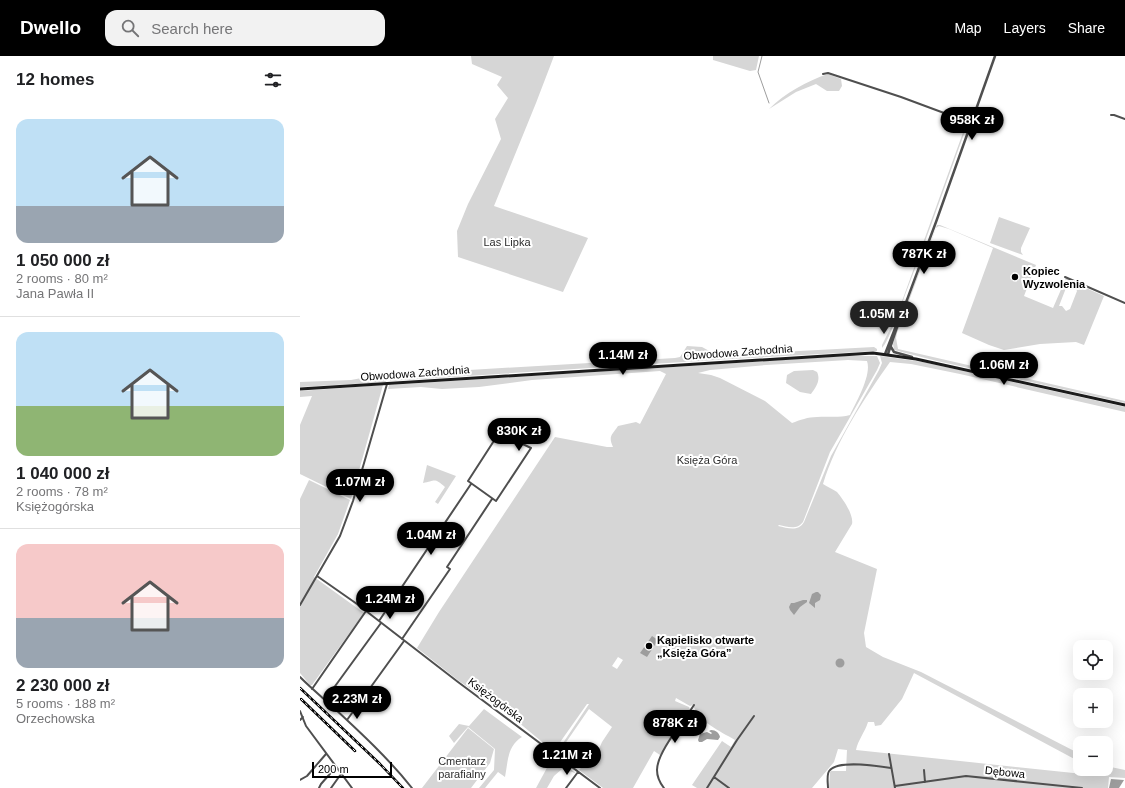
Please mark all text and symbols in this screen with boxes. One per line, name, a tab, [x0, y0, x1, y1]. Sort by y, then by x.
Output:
search box	[105, 10, 385, 46]
text: Dwello	[20, 17, 81, 38]
icon: search	[119, 17, 141, 39]
text: Search here	[151, 20, 233, 37]
text: Map	[954, 20, 982, 36]
text: Layers	[1004, 20, 1046, 36]
text: Share	[1068, 20, 1105, 36]
icon: filters	[262, 69, 284, 91]
text: 12 homes	[16, 70, 94, 89]
pin: 958K zł	[935, 107, 1009, 141]
text: 958K zł	[950, 112, 994, 127]
icon: home	[114, 145, 186, 217]
park label: Las Lipka	[483, 236, 531, 248]
pin: 787K zł	[887, 241, 961, 275]
text: 787K zł	[902, 246, 946, 261]
text: 1 050 000 zł	[16, 251, 110, 270]
place label: Kopiec Wyzwolenia	[1023, 265, 1086, 290]
text: 2 rooms · 80 m²	[16, 271, 108, 286]
marker: Kopiec Wyzwolenia	[1010, 272, 1020, 282]
text: Jana Pawła II	[16, 286, 94, 301]
pin: 1.05M zł	[843, 301, 925, 335]
text: 1.05M zł	[859, 306, 909, 321]
pin: 1.14M zł	[582, 342, 664, 376]
street label: Obwodowa Zachodnia	[683, 342, 794, 362]
text: 1.14M zł	[598, 347, 648, 362]
pin: 1.06M zł	[963, 352, 1045, 386]
text: 1.06M zł	[979, 357, 1029, 372]
icon: home	[114, 358, 186, 430]
street label: Obwodowa Zachodnia	[360, 363, 471, 383]
pin: 830K zł	[482, 418, 556, 452]
text: 830K zł	[497, 423, 541, 438]
park label: Księża Góra	[677, 454, 738, 466]
text: 1 040 000 zł	[16, 464, 110, 483]
pin: 1.07M zł	[319, 469, 401, 503]
text: 1.07M zł	[335, 474, 385, 489]
text: 2 rooms · 78 m²	[16, 484, 108, 499]
text: Księżogórska	[16, 499, 94, 514]
pin: 1.04M zł	[390, 522, 472, 556]
text: 1.04M zł	[406, 527, 456, 542]
icon: home	[114, 570, 186, 642]
pin: 1.24M zł	[349, 586, 431, 620]
text: 1.24M zł	[365, 591, 415, 606]
place label: Kąpielisko otwarte „Księża Góra”	[657, 634, 754, 659]
map controls	[1073, 640, 1113, 776]
button: locate	[1073, 640, 1113, 680]
marker: Kąpielisko otwarte „Księża Góra”	[644, 641, 654, 651]
street label: Księżogórska	[466, 675, 527, 725]
text: 2 230 000 zł	[16, 676, 110, 695]
pin: 2.23M zł	[316, 686, 398, 720]
button: +	[1073, 688, 1113, 728]
text: 2.23M zł	[332, 691, 382, 706]
text: 5 rooms · 188 m²	[16, 696, 115, 711]
pin: 878K zł	[638, 710, 712, 744]
text: Orzechowska	[16, 711, 95, 726]
text: 878K zł	[653, 715, 697, 730]
button: −	[1073, 736, 1113, 776]
pin: 1.21M zł	[526, 742, 608, 776]
text: 1.21M zł	[542, 747, 592, 762]
park label: Cmentarz parafialny	[438, 755, 486, 780]
scale bar	[312, 760, 392, 779]
text: 200 m	[318, 763, 349, 775]
street label: Dębowa	[984, 764, 1027, 780]

